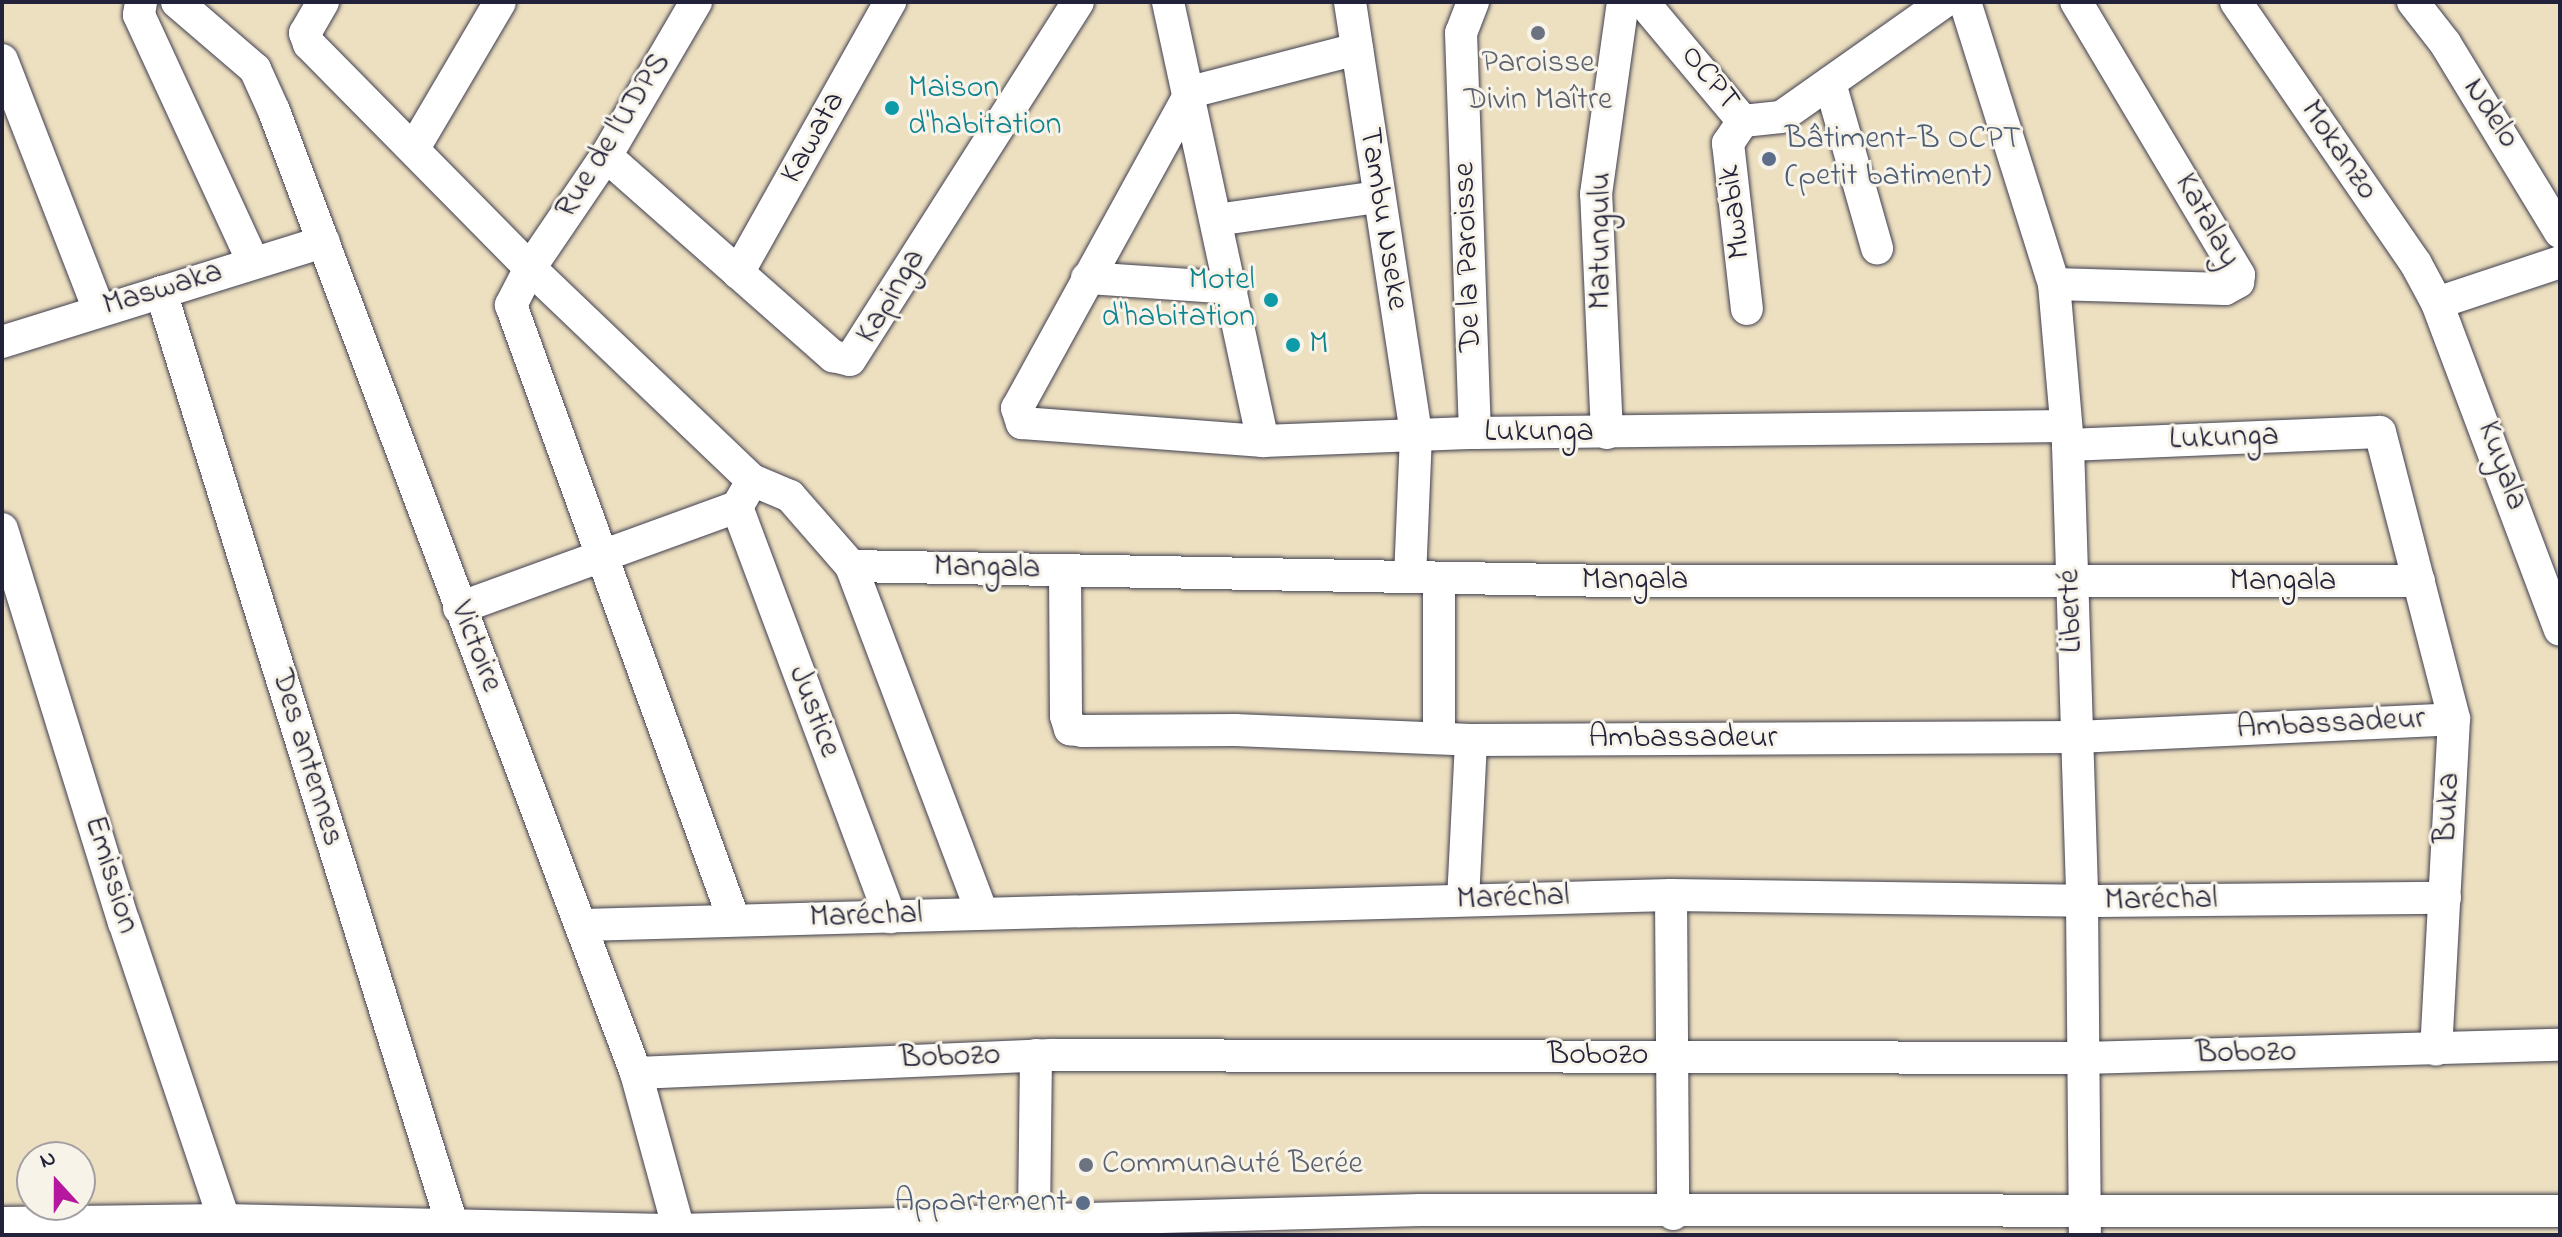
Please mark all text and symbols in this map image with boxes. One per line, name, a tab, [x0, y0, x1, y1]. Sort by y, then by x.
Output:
marker: Paroisse Divin Maître	[1529, 24, 1547, 42]
street label: OCPT	[1671, 38, 1747, 120]
street label: Rue de l'UDPS	[548, 46, 680, 226]
place label: Paroisse Divin Maître	[1464, 46, 1612, 121]
place label: Maison d'habitation	[908, 71, 1061, 146]
street label: Ndelo	[2453, 72, 2527, 156]
street label: Kawata	[773, 85, 855, 191]
street label: Mokanzo	[2291, 94, 2385, 208]
marker: Maison d'habitation	[883, 99, 901, 117]
place label: Bâtiment-B OCPT (petit batiment)	[1785, 122, 2021, 197]
street label: Tambu Nseke	[1349, 125, 1415, 313]
marker: Bâtiment-B OCPT (petit batiment)	[1760, 150, 1778, 168]
street label: De la Paroisse	[1447, 162, 1491, 352]
street label: Mwabik	[1711, 163, 1761, 261]
street label: Katalay	[2165, 167, 2247, 275]
street label: Matungulu	[1583, 172, 1621, 310]
street label: Kapinga	[849, 243, 935, 351]
street label: Maswaka	[99, 254, 227, 326]
place label: Motel d'habitation	[1102, 263, 1255, 338]
marker: Motel d'habitation	[1262, 291, 1280, 309]
place label: M	[1309, 326, 1328, 364]
marker: M	[1284, 336, 1302, 354]
street label: Lukunga	[1484, 414, 1594, 452]
street label: Kuyala	[2467, 416, 2535, 516]
street label: Lukunga	[2168, 418, 2280, 460]
street label: Mangala	[933, 549, 1041, 589]
street label: Mangala	[1582, 562, 1688, 600]
street label: Mangala	[2230, 563, 2336, 601]
street label: Liberté	[2051, 568, 2093, 654]
street label: Victoire	[440, 596, 510, 698]
street label: Justice	[778, 661, 848, 763]
street label: Des antennes	[261, 665, 351, 851]
street label: Ambassadeur	[2236, 701, 2426, 749]
street label: Ambassadeur	[1588, 720, 1778, 758]
street label: Buka	[2428, 772, 2470, 844]
street label: Emission	[74, 812, 146, 938]
street label: Maréchal	[1456, 878, 1570, 920]
street label: Maréchal	[2104, 881, 2218, 921]
street label: Maréchal	[809, 896, 923, 938]
street label: Bobozo	[2195, 1034, 2297, 1074]
street label: Bobozo	[899, 1037, 1001, 1079]
street label: Bobozo	[1548, 1037, 1648, 1075]
north arrow	[16, 1141, 96, 1221]
text: N	[35, 1143, 61, 1178]
place label: Communauté Berée	[1102, 1146, 1363, 1184]
marker: Communauté Berée	[1077, 1156, 1095, 1174]
place label: Appartement	[894, 1184, 1067, 1222]
marker: Appartement	[1074, 1194, 1092, 1212]

